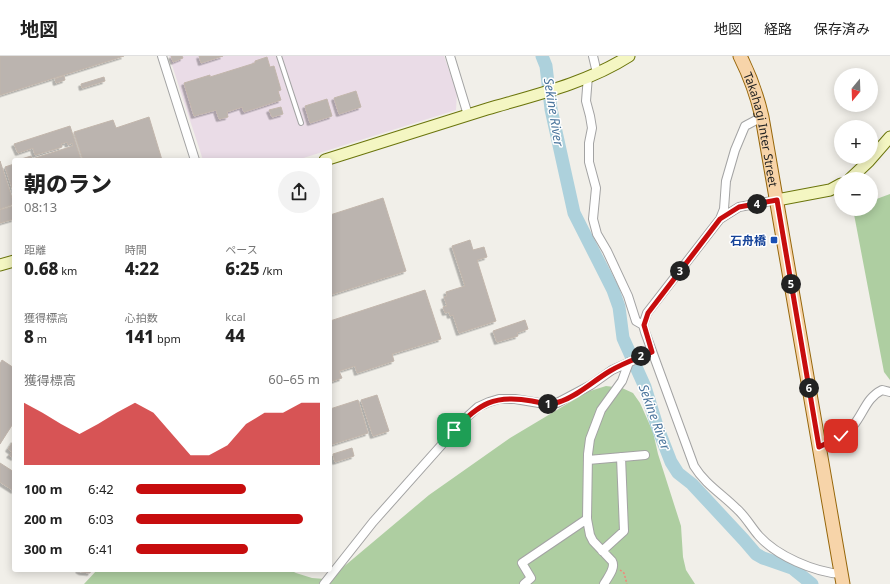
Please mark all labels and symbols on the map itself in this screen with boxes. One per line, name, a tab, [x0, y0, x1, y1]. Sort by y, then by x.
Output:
north arrow	[834, 68, 878, 112]
street label: Takahagi Inter Street	[740, 69, 783, 189]
water label: Sekine River	[540, 77, 568, 148]
pin: 4	[747, 194, 767, 214]
place label: 石舟橋	[730, 232, 767, 249]
marker: 石舟橋	[769, 235, 779, 245]
pin: 3	[670, 261, 690, 281]
pin: 5	[781, 274, 801, 294]
pin: 2	[631, 346, 651, 366]
pin: 6	[799, 378, 819, 398]
water label: Sekine River	[635, 382, 675, 453]
pin: 1	[538, 394, 558, 414]
pin	[437, 413, 471, 447]
pin	[824, 419, 858, 453]

